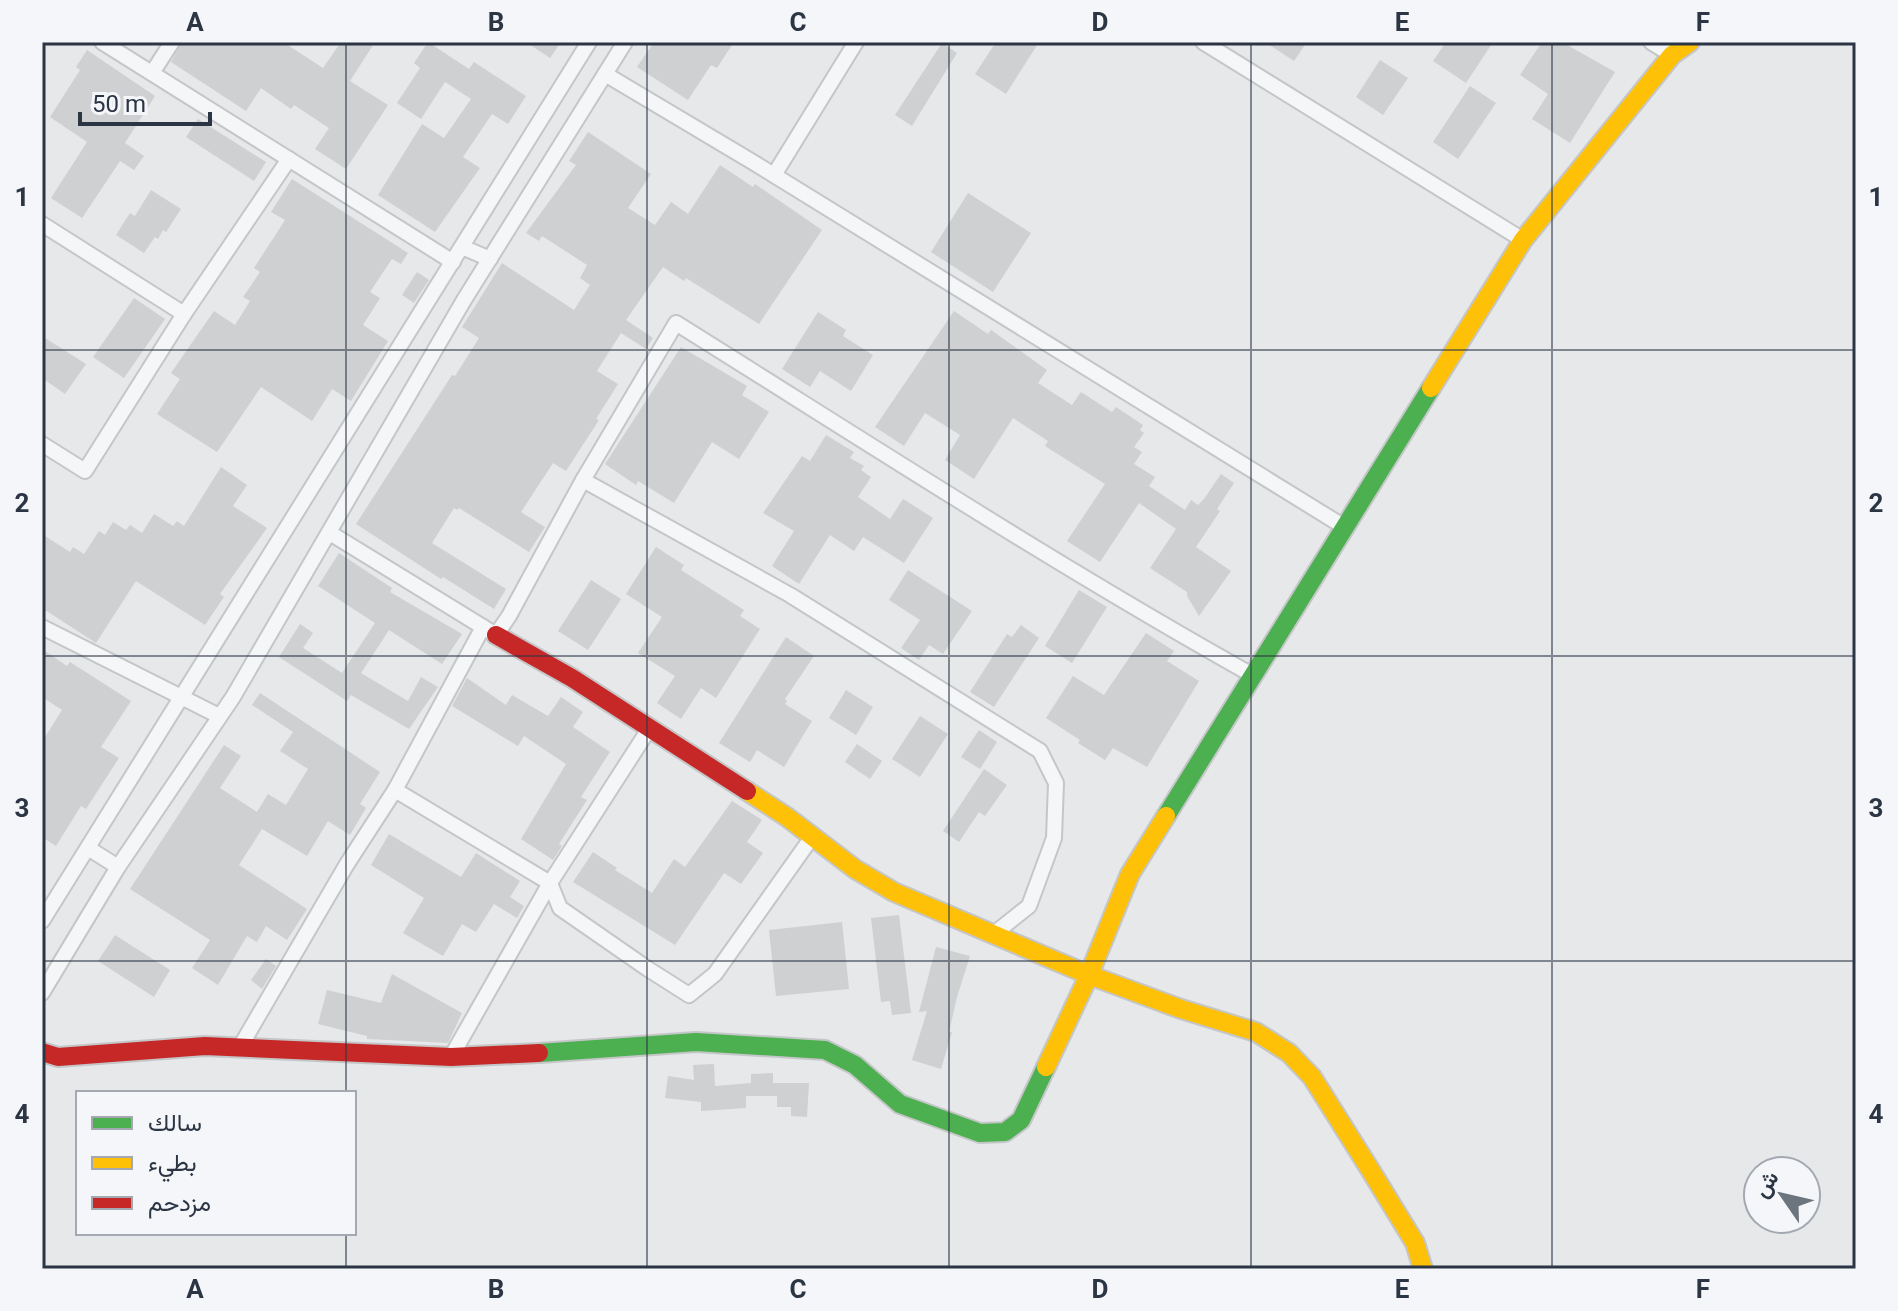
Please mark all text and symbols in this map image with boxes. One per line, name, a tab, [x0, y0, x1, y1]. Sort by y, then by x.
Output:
text: A	[186, 7, 204, 37]
text: B	[488, 7, 504, 37]
text: C	[789, 7, 807, 37]
text: D	[1092, 7, 1108, 37]
text: E	[1395, 7, 1410, 37]
text: F	[1696, 7, 1710, 37]
scale bar	[80, 76, 210, 126]
text: 50 m	[92, 90, 146, 118]
text: 1	[15, 182, 29, 212]
text: 1	[1869, 182, 1883, 212]
text: 2	[15, 488, 29, 518]
text: 2	[1869, 488, 1883, 518]
text: 3	[15, 793, 29, 823]
text: 3	[1869, 793, 1883, 823]
legend	[76, 1091, 356, 1235]
text: 4	[15, 1099, 30, 1129]
text: 4	[1869, 1099, 1884, 1129]
text: سالك	[148, 1109, 202, 1137]
text: بطيء	[148, 1149, 197, 1182]
north arrow	[1742, 1155, 1822, 1235]
text: ش	[1748, 1166, 1784, 1203]
text: مزدحم	[148, 1189, 211, 1219]
text: A	[186, 1274, 204, 1304]
text: B	[488, 1274, 504, 1304]
text: C	[789, 1274, 807, 1304]
text: D	[1092, 1274, 1108, 1304]
text: E	[1395, 1274, 1410, 1304]
text: F	[1696, 1274, 1710, 1304]

